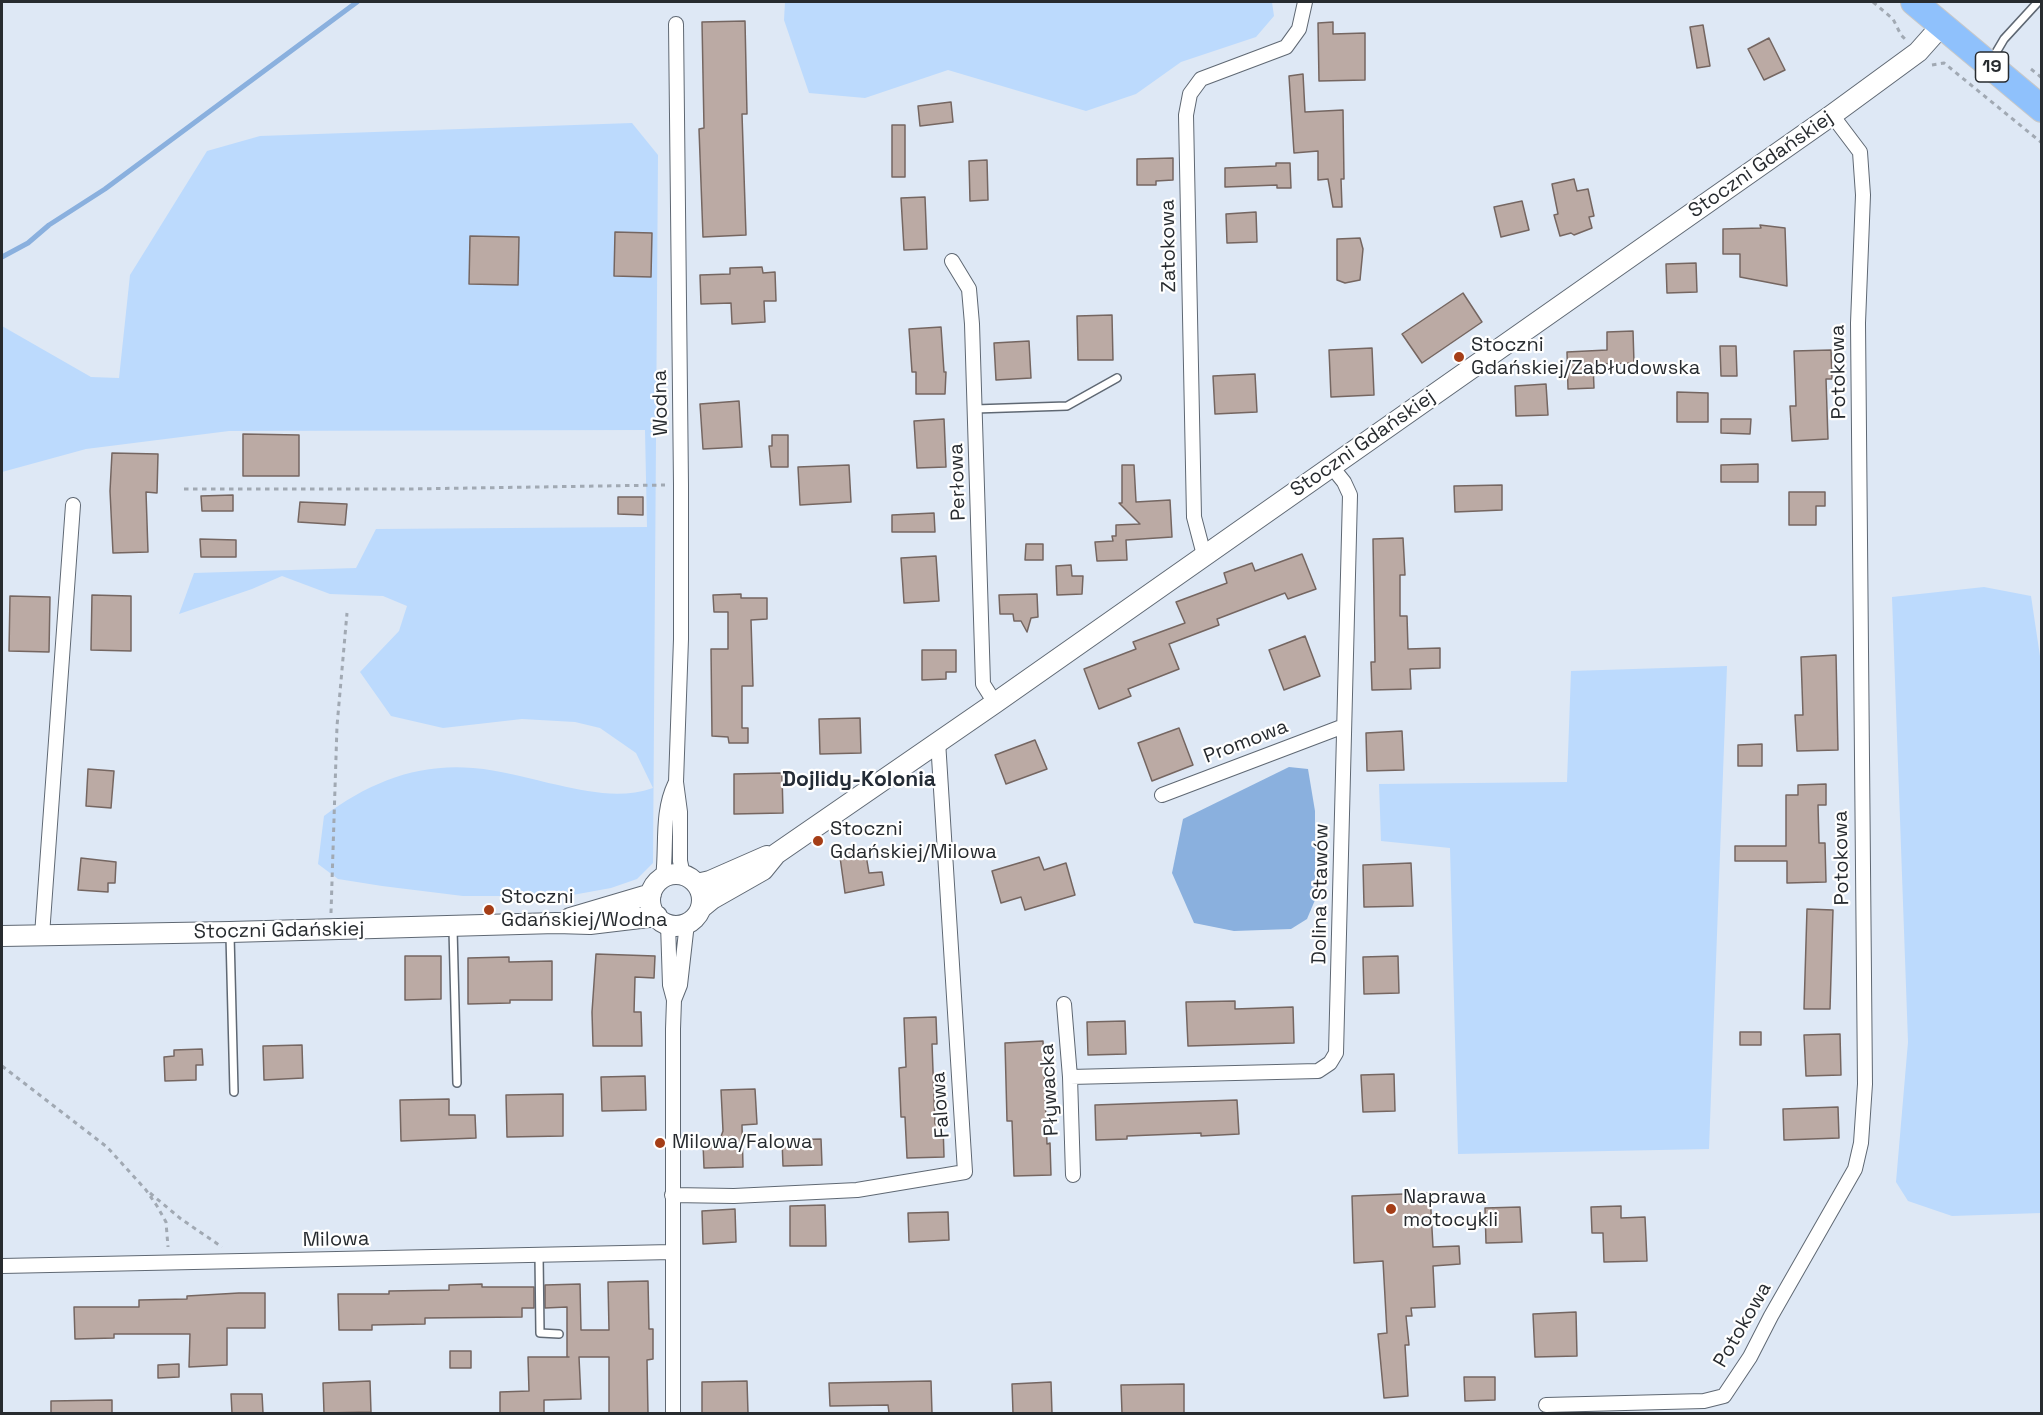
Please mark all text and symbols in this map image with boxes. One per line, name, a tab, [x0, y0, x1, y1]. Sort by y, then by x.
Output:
road number: 19	[1976, 52, 2008, 82]
street label: Stoczni Gdańskiej	[1684, 106, 1838, 224]
street label: Zatokowa	[1156, 199, 1182, 293]
street label: Potokowa	[1826, 324, 1852, 420]
place label: Stoczni Gdańskiej/Zabłudowska	[1471, 334, 1700, 381]
marker: Stoczni Gdańskiej/Zabłudowska	[1452, 350, 1466, 364]
street label: Wodna	[648, 370, 674, 436]
street label: Stoczni Gdańskiej	[1286, 385, 1440, 503]
street label: Perłowa	[945, 443, 971, 521]
street label: Promowa	[1200, 715, 1292, 769]
district label: Dojlidy-Kolonia	[782, 767, 936, 793]
street label: Potokowa	[1829, 810, 1855, 906]
place label: Stoczni Gdańskiej/Milowa	[830, 818, 997, 865]
street label: Dolina Stawów	[1308, 823, 1334, 965]
marker: Stoczni Gdańskiej/Milowa	[811, 834, 825, 848]
place label: Stoczni Gdańskiej/Wodna	[501, 886, 667, 933]
marker: Stoczni Gdańskiej/Wodna	[482, 903, 496, 917]
street label: Stoczni Gdańskiej	[194, 918, 364, 944]
street label: Pływacka	[1036, 1043, 1064, 1137]
street label: Falowa	[927, 1071, 955, 1139]
place label: Milowa/Falowa	[672, 1131, 813, 1155]
marker: Milowa/Falowa	[653, 1136, 667, 1150]
place label: Naprawa motocykli	[1403, 1186, 1498, 1233]
marker: Naprawa motocykli	[1384, 1202, 1398, 1216]
street label: Milowa	[302, 1227, 370, 1253]
street label: Potokowa	[1709, 1278, 1777, 1372]

